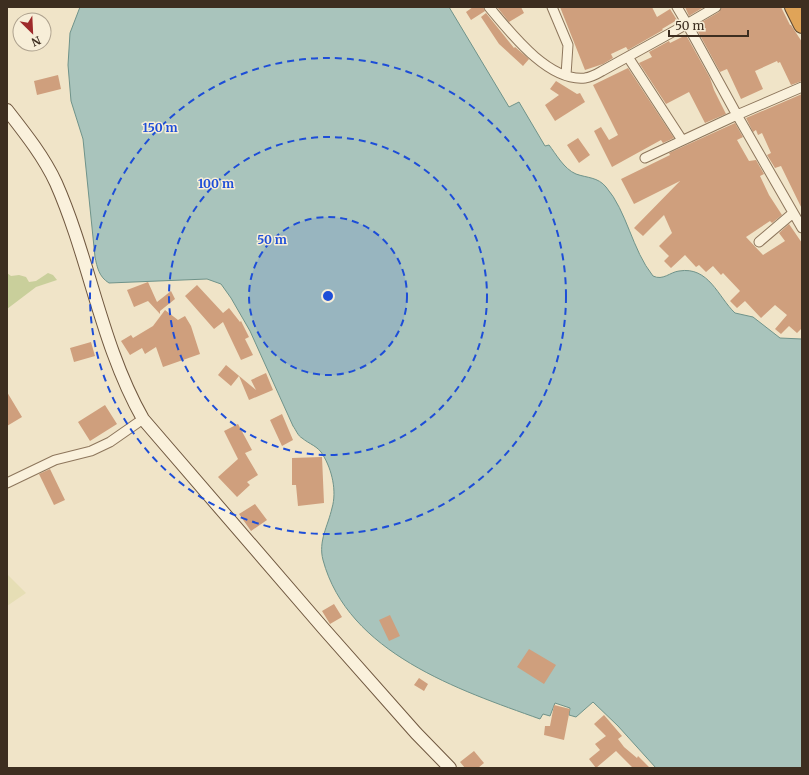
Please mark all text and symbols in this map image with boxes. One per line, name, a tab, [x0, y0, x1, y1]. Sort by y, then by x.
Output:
north arrow	[12, 12, 52, 52]
scale bar	[669, 12, 748, 38]
text: 50 m	[675, 18, 704, 33]
text: N	[29, 33, 43, 49]
text: 150 m	[143, 120, 178, 135]
text: 100 m	[198, 176, 234, 191]
text: 50 m	[257, 232, 287, 247]
centre of rings	[321, 289, 335, 303]

